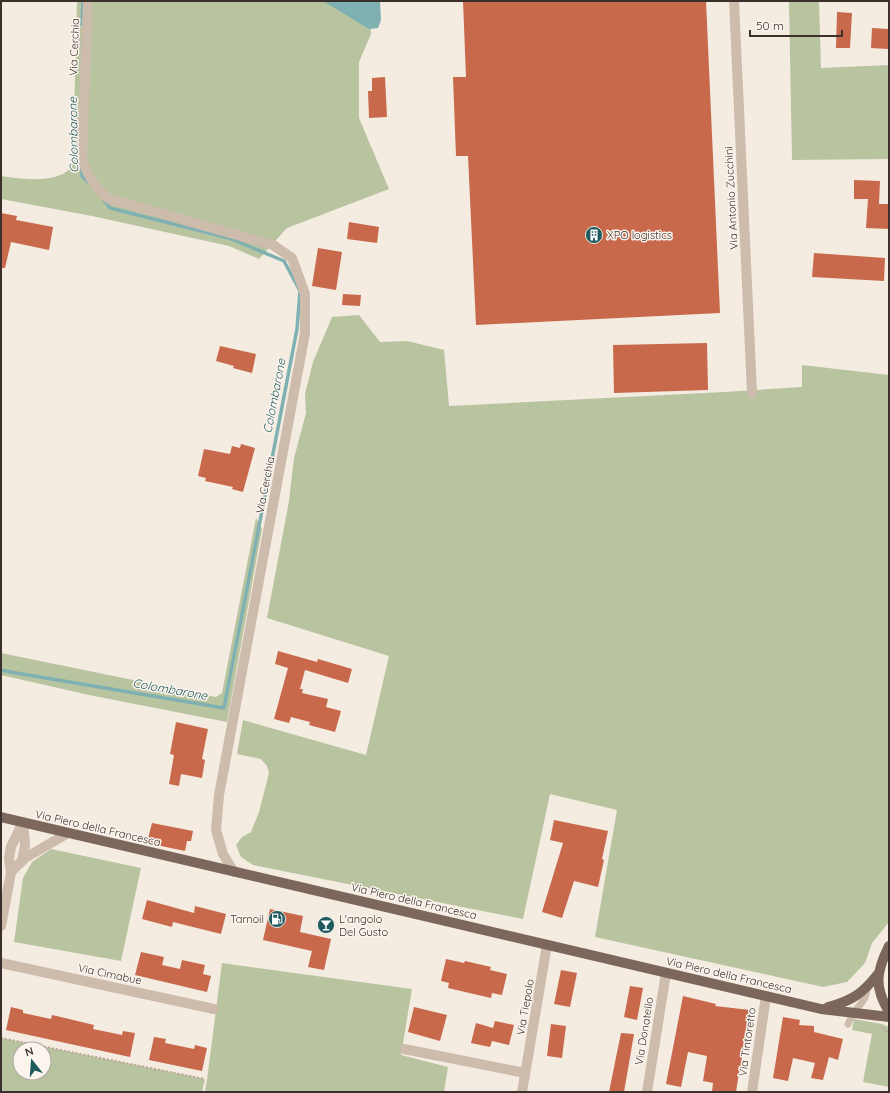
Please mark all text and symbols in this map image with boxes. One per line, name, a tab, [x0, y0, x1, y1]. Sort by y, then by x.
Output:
scale bar	[750, 12, 842, 38]
street label: Via Cerchia	[66, 18, 82, 76]
text: 50 m	[756, 18, 784, 33]
water label: Colombarone	[65, 96, 81, 173]
street label: Via Antonio Zucchini	[721, 146, 741, 250]
building icon: XPO logistics	[584, 225, 604, 245]
place label: XPO logistics	[607, 228, 672, 242]
water label: Colombarone	[259, 356, 289, 435]
street label: Via Cerchia	[253, 455, 277, 515]
water label: Colombarone	[131, 675, 210, 703]
street label: Via Piero della Francesca	[34, 807, 162, 849]
street label: Via Piero della Francesca	[350, 880, 478, 922]
fuel station icon: Tamoil	[267, 909, 287, 929]
place label: Tamoil	[230, 912, 264, 926]
place label: L'angolo Del Gusto	[339, 912, 388, 939]
bar icon: L'angolo Del Gusto	[316, 915, 336, 935]
street label: Via Piero della Francesca	[665, 954, 793, 996]
street label: Via Cimabue	[77, 960, 143, 988]
street label: Via Tiepolo	[513, 977, 537, 1036]
street label: Via Donatello	[632, 996, 656, 1066]
street label: Via Tintoretto	[735, 1006, 759, 1077]
north arrow	[12, 1041, 52, 1081]
text: N	[23, 1044, 35, 1059]

